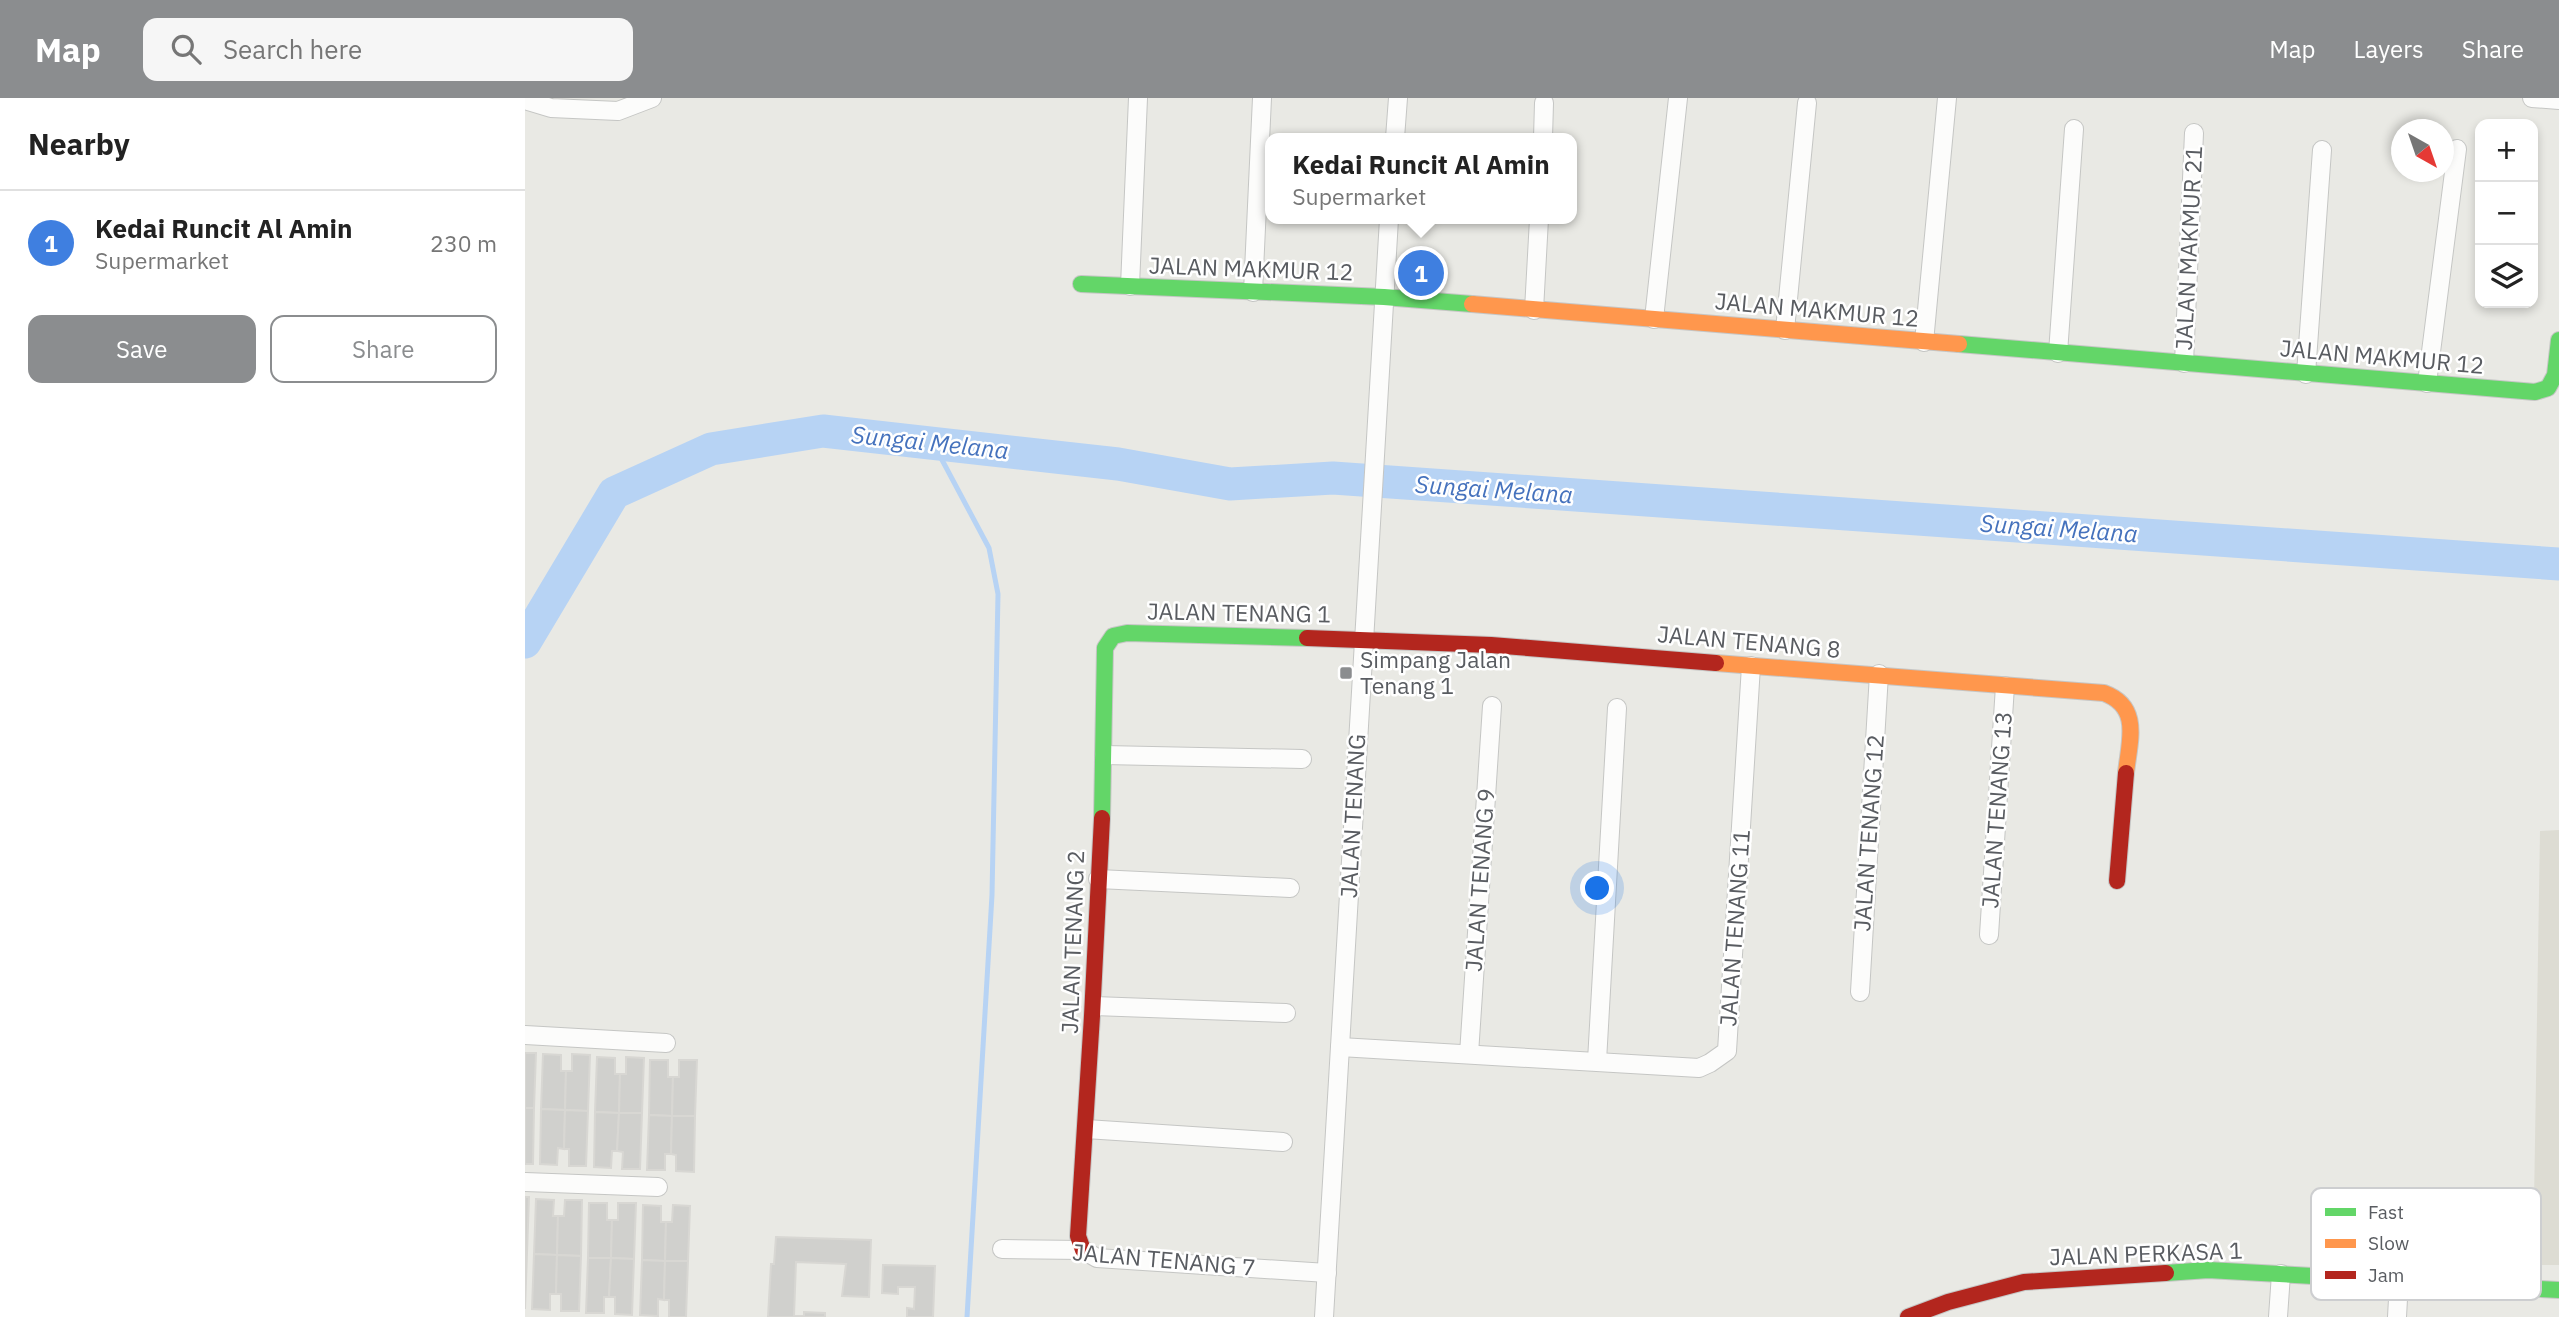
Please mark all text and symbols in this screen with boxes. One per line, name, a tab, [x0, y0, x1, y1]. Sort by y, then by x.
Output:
search box	[143, 18, 633, 81]
text: Map	[35, 28, 101, 71]
icon: search	[167, 30, 205, 68]
text: Search here	[223, 32, 362, 66]
text: Map	[2269, 33, 2316, 65]
text: Layers	[2354, 33, 2424, 65]
text: Share	[2462, 33, 2524, 65]
north arrow	[2391, 119, 2454, 182]
map controls	[2475, 119, 2538, 308]
button: +	[2475, 119, 2538, 182]
text: Nearby	[28, 124, 130, 163]
popup	[1265, 133, 1577, 224]
street label: JALAN MAKMUR 21	[2168, 145, 2208, 351]
text: Kedai Runcit Al Amin	[1292, 147, 1550, 181]
text: Supermarket	[1292, 181, 1426, 211]
button: −	[2475, 182, 2538, 245]
text: Kedai Runcit Al Amin	[95, 211, 353, 245]
text: 1	[44, 228, 58, 258]
text: 230 m	[430, 228, 497, 258]
text: Supermarket	[95, 245, 229, 275]
button: layers	[2475, 245, 2538, 308]
pin: 1	[1398, 247, 1444, 299]
street label: JALAN MAKMUR 12	[1148, 249, 1354, 287]
street label: JALAN MAKMUR 12	[1714, 285, 1920, 333]
button: Save	[28, 315, 256, 383]
button: Share	[270, 315, 497, 383]
street label: JALAN MAKMUR 12	[2279, 332, 2485, 380]
water label: Sungai Melana	[850, 418, 1010, 466]
water label: Sungai Melana	[1414, 468, 1574, 510]
water label: Sungai Melana	[1979, 507, 2139, 549]
street label: JALAN TENANG 1	[1147, 595, 1331, 629]
street label: JALAN TENANG 8	[1656, 618, 1842, 664]
place label: Simpang Jalan Tenang 1	[1360, 644, 1511, 700]
marker: Simpang Jalan Tenang 1	[1338, 665, 1354, 681]
street label: JALAN TENANG 13	[1974, 710, 2018, 910]
street label: JALAN TENANG	[1333, 733, 1371, 899]
street label: JALAN TENANG 12	[1846, 733, 1890, 933]
street label: JALAN TENANG 9	[1458, 787, 1500, 973]
street label: JALAN TENANG 11	[1712, 828, 1756, 1028]
street label: JALAN TENANG 2	[1054, 850, 1090, 1034]
your location	[1580, 871, 1614, 905]
legend	[2311, 1188, 2541, 1300]
text: Fast	[2368, 1200, 2404, 1224]
text: Slow	[2368, 1231, 2409, 1255]
street label: JALAN PERKASA 1	[2049, 1235, 2243, 1271]
street label: JALAN TENANG 7	[1071, 1236, 1257, 1282]
text: Jam	[2368, 1263, 2404, 1287]

